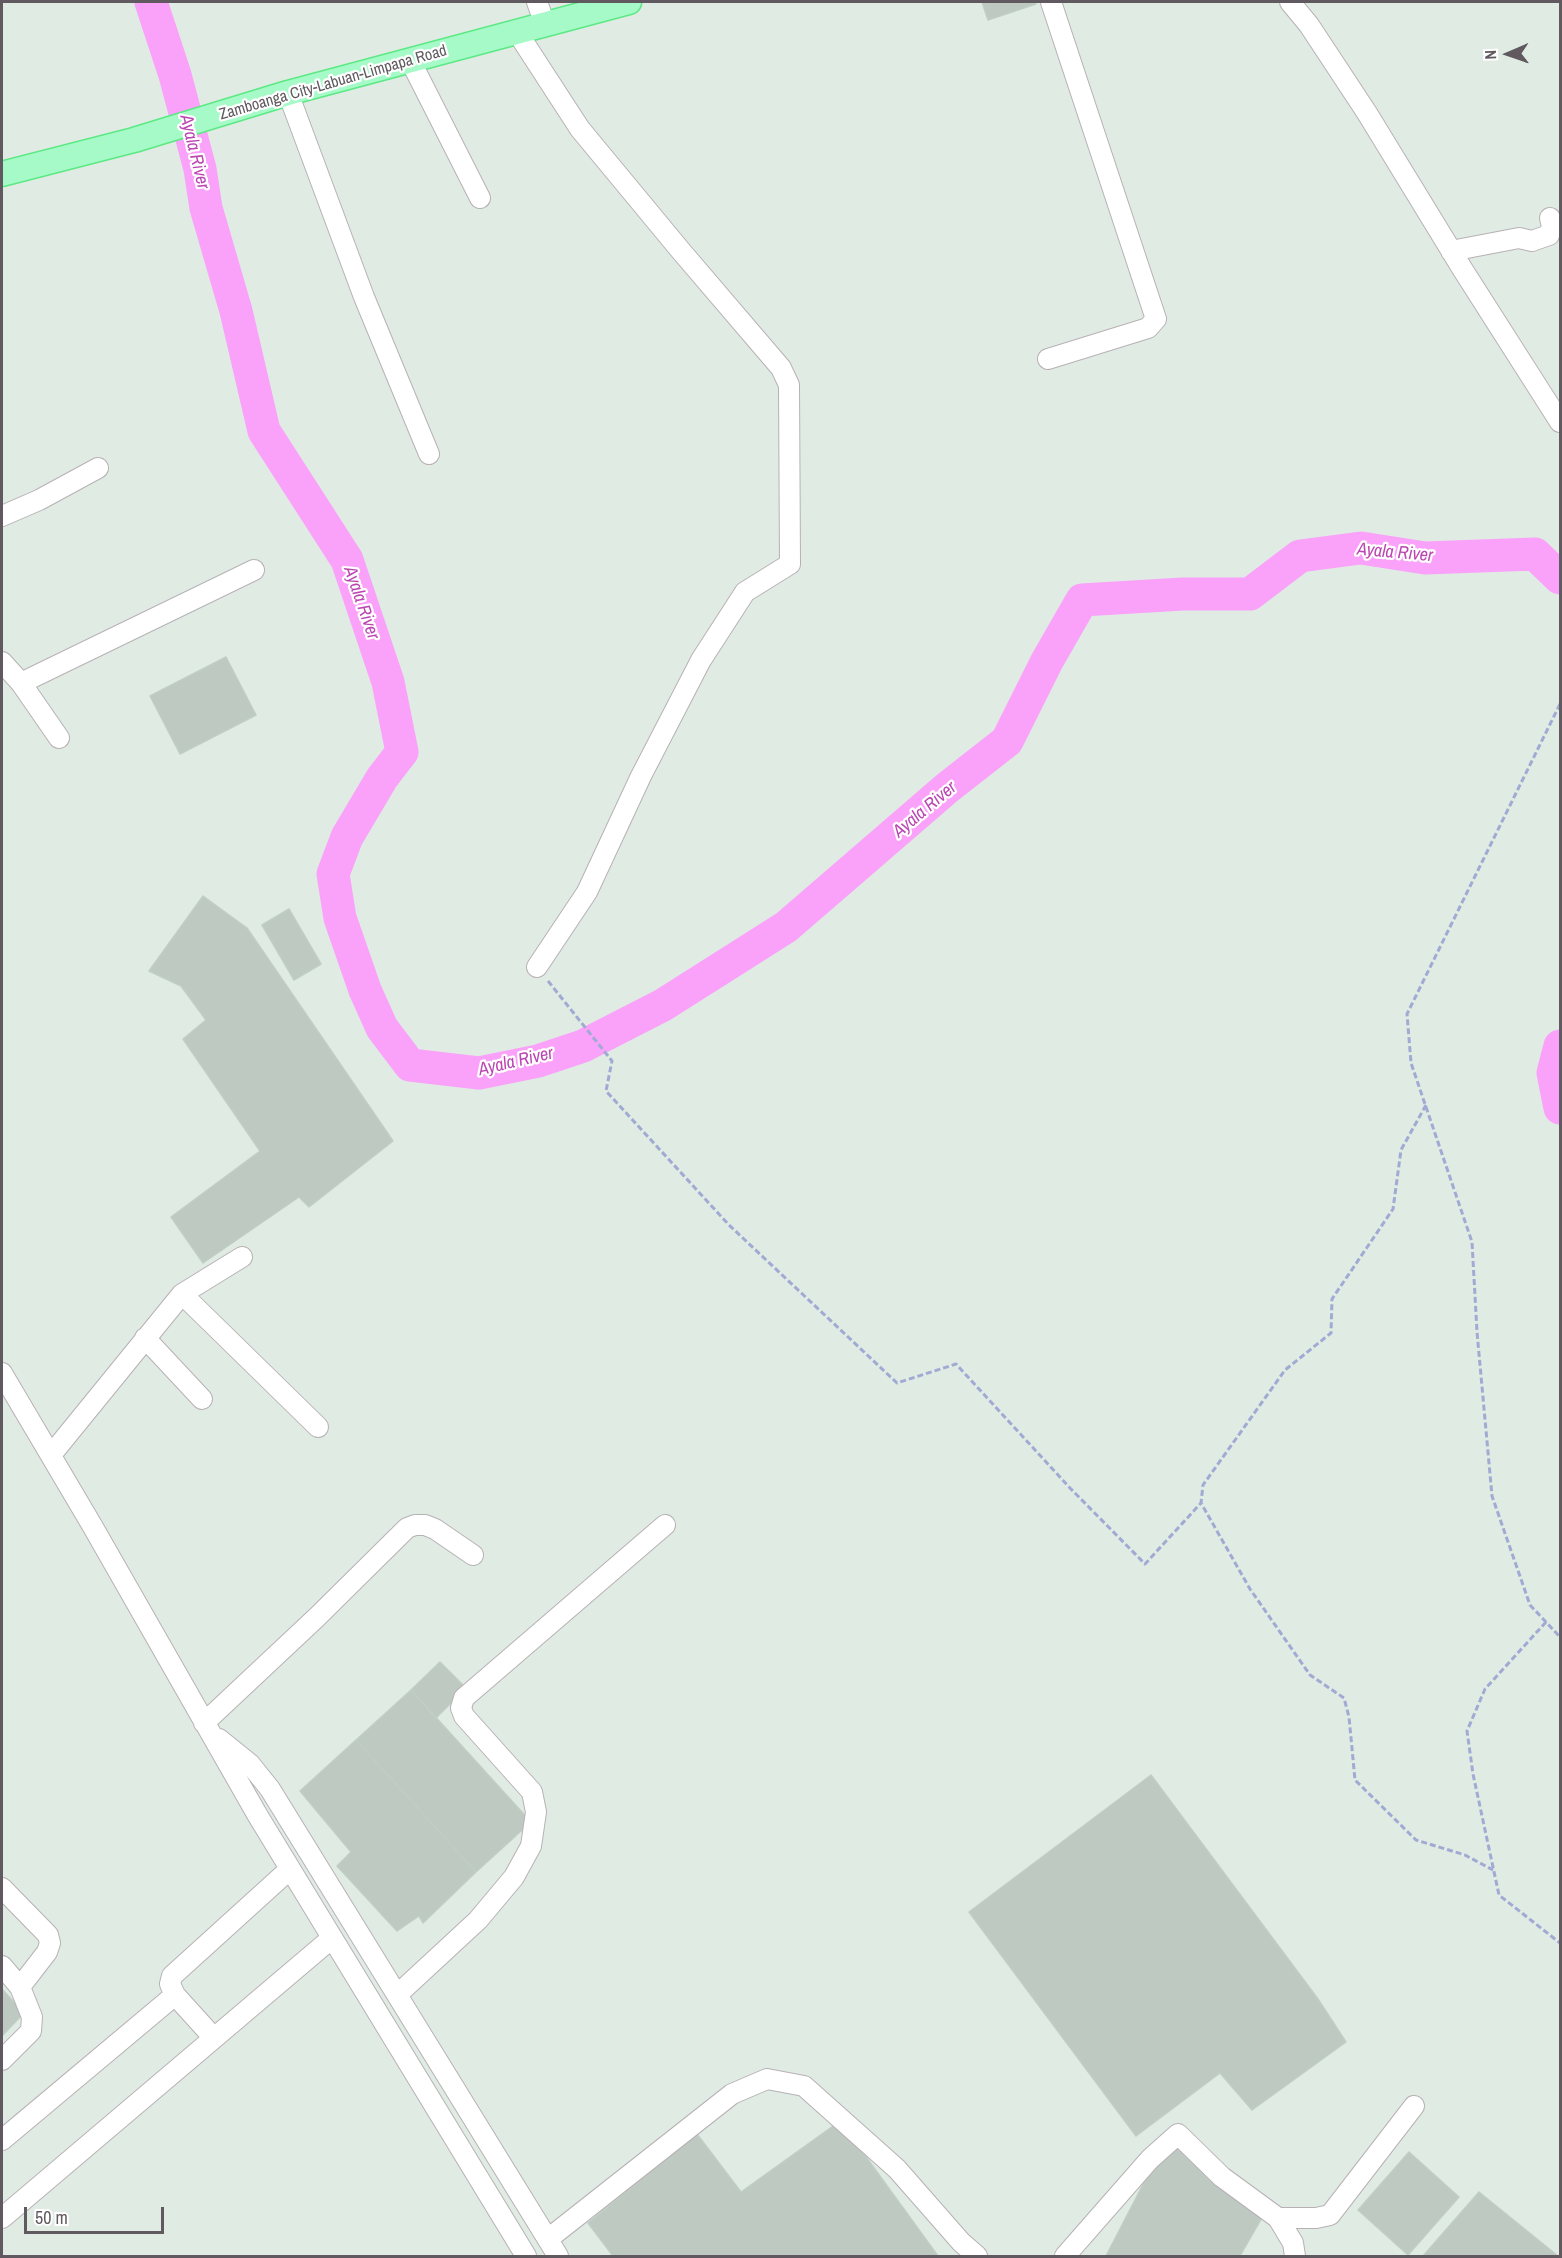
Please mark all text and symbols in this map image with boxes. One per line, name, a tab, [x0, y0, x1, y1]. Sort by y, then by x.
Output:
north arrow	[1478, 24, 1538, 84]
street label: Zamboanga City-Labuan-Limpapa Road	[217, 41, 449, 125]
text: N	[1479, 50, 1501, 60]
water label: Ayala River	[174, 113, 214, 191]
water label: Ayala River	[1356, 539, 1434, 567]
water label: Ayala River	[338, 564, 384, 642]
water label: Ayala River	[889, 777, 961, 843]
water label: Ayala River	[477, 1043, 555, 1081]
scale bar	[27, 2195, 166, 2233]
text: 50 m	[35, 2205, 68, 2230]

